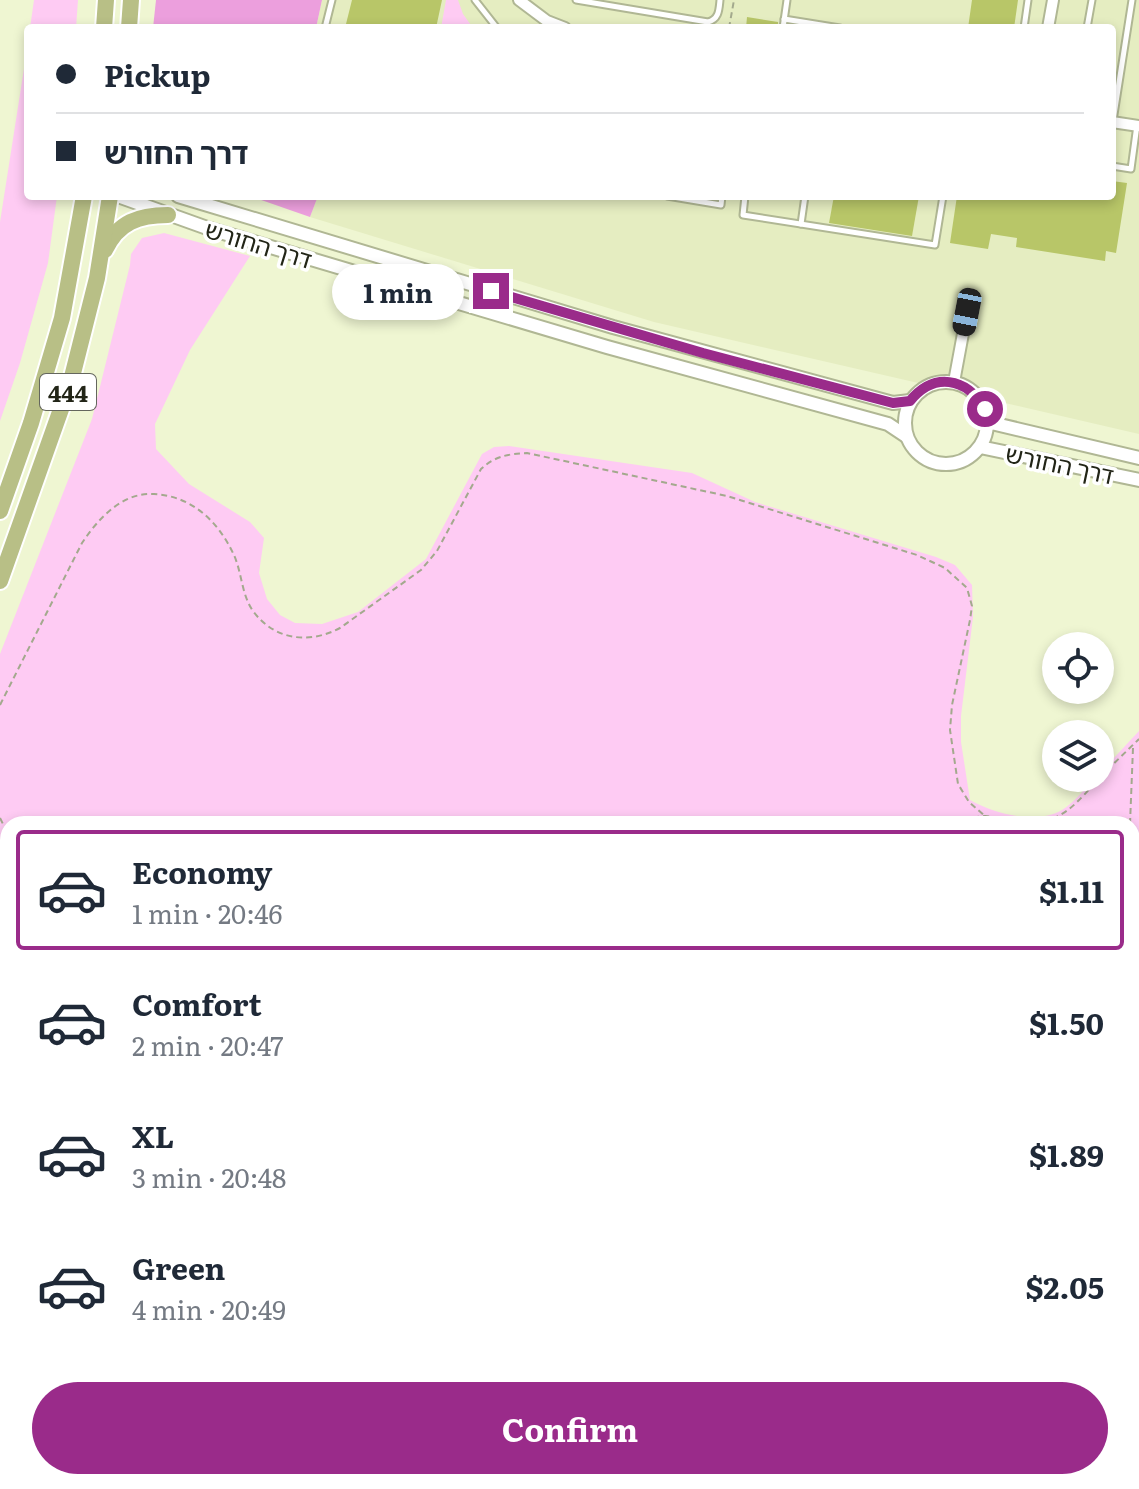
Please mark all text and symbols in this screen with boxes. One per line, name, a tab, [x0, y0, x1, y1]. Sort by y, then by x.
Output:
text: Pickup	[104, 52, 211, 96]
text: דרך החורש	[104, 129, 248, 173]
street label: דרך החורש	[201, 210, 317, 276]
callout: 1 min	[331, 263, 463, 319]
text: 1 min	[363, 272, 433, 311]
route end	[473, 273, 509, 309]
car	[951, 286, 983, 338]
road number: 444	[40, 374, 96, 410]
route start	[967, 391, 1003, 427]
street label: דרך החורש	[1002, 434, 1118, 492]
map controls	[1042, 632, 1114, 792]
button: locate	[1042, 632, 1114, 704]
button: layers	[1042, 720, 1114, 792]
text: Economy	[132, 849, 272, 893]
icon: car	[36, 854, 108, 926]
text: $1.11	[1039, 868, 1104, 912]
text: 1 min · 20:46	[132, 893, 283, 932]
text: Comfort	[132, 981, 262, 1025]
icon: car	[36, 986, 108, 1058]
text: $1.50	[1029, 1000, 1104, 1044]
text: 2 min · 20:47	[132, 1025, 283, 1064]
text: XL	[132, 1113, 174, 1157]
icon: car	[36, 1118, 108, 1190]
text: $1.89	[1029, 1132, 1104, 1176]
text: 3 min · 20:48	[132, 1157, 286, 1196]
text: Green	[132, 1245, 225, 1289]
icon: car	[36, 1250, 108, 1322]
text: $2.05	[1026, 1264, 1104, 1308]
text: 4 min · 20:49	[132, 1289, 286, 1328]
button: Confirm	[32, 1382, 1108, 1474]

